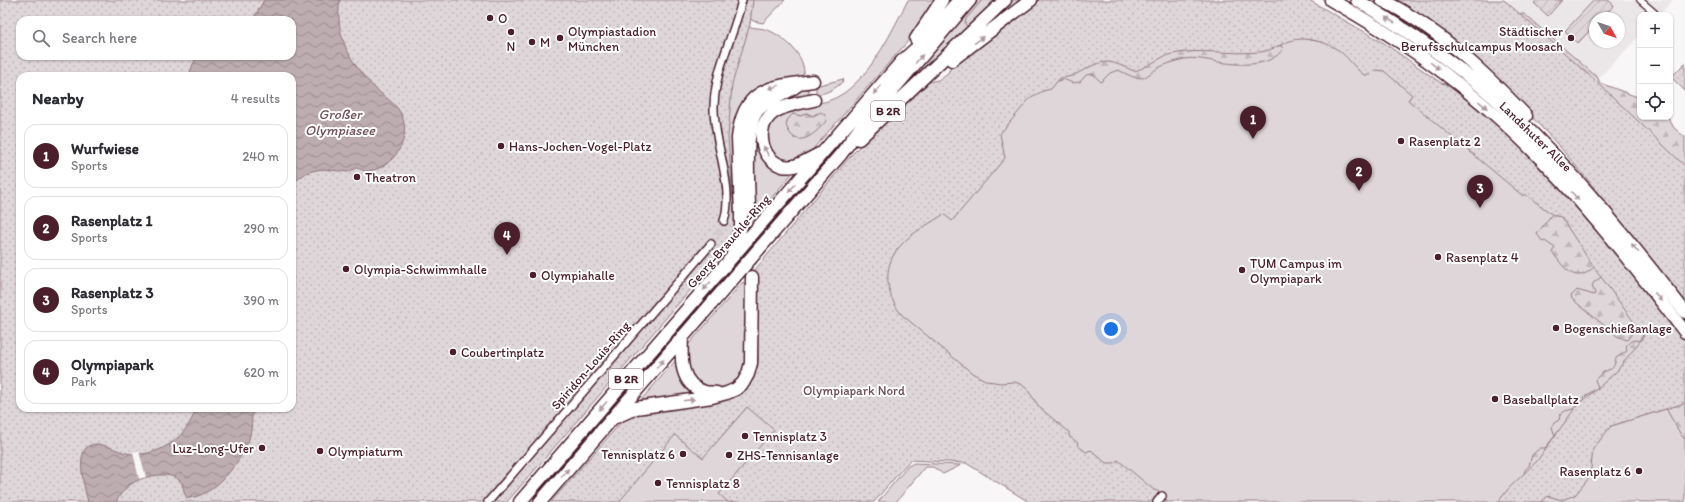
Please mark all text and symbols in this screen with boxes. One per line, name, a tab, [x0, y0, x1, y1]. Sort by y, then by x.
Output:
place label: O	[498, 11, 507, 26]
north arrow	[1589, 12, 1625, 48]
map controls	[1637, 12, 1673, 120]
button: +	[1637, 12, 1673, 48]
marker: O	[485, 13, 495, 23]
search box	[16, 16, 296, 60]
one-way arrow	[1384, 17, 1396, 24]
place label: Olympiastadion München	[568, 24, 656, 54]
place label: Städtischer Berufsschulcampus Moosach	[1401, 24, 1564, 54]
icon: search	[30, 27, 52, 49]
marker: N	[506, 27, 516, 37]
text: Search here	[62, 29, 137, 47]
marker: Olympiastadion München	[555, 33, 565, 43]
marker: Städtischer Berufsschulcampus Moosach	[1566, 33, 1576, 43]
place label: M	[540, 35, 550, 50]
one-way arrow	[973, 35, 984, 44]
marker: M	[527, 37, 537, 47]
place label: N	[507, 39, 515, 54]
button: −	[1637, 48, 1673, 84]
one-way arrow	[915, 54, 924, 64]
one-way arrow	[1429, 62, 1440, 70]
one-way arrow	[768, 84, 780, 90]
button: locate	[1637, 84, 1673, 120]
one-way arrow	[872, 85, 881, 96]
text: Nearby	[32, 88, 84, 108]
text: 4 results	[231, 91, 280, 106]
street label: Landshuter Allee	[1496, 98, 1575, 175]
one-way arrow	[1478, 100, 1488, 110]
road number: B 2R	[871, 101, 905, 121]
water label: Großer Olympiasee	[305, 106, 376, 139]
pin: 1	[1240, 106, 1266, 139]
place label: Rasenplatz 2	[1409, 134, 1481, 149]
marker: Rasenplatz 2	[1396, 136, 1406, 146]
place label: Hans-Jochen-Vogel-Platz	[509, 139, 652, 154]
text: Wurfwiese	[71, 140, 139, 158]
marker: Hans-Jochen-Vogel-Platz	[496, 141, 506, 151]
one-way arrow	[763, 145, 769, 157]
text: 1	[43, 149, 49, 164]
text: 240 m	[242, 149, 279, 164]
text: Sports	[71, 158, 107, 173]
pin: 2	[1346, 158, 1372, 191]
place label: Theatron	[365, 170, 417, 185]
marker: Theatron	[352, 172, 362, 182]
pin: 3	[1467, 175, 1493, 208]
one-way arrow	[787, 183, 796, 194]
street label: Georg-Brauchle-Ring	[684, 191, 773, 291]
one-way arrow	[1571, 191, 1580, 202]
text: Rasenplatz 1	[71, 212, 153, 230]
text: 2	[43, 221, 49, 236]
text: 290 m	[243, 221, 279, 236]
pin: 4	[494, 222, 520, 255]
text: Sports	[71, 230, 107, 245]
one-way arrow	[1630, 243, 1639, 254]
place label: Rasenplatz 4	[1446, 250, 1519, 265]
marker: Rasenplatz 4	[1433, 252, 1443, 262]
place label: TUM Campus im Olympiapark	[1250, 256, 1342, 286]
place label: Olympia-Schwimmhalle	[354, 262, 487, 277]
marker: Olympia-Schwimmhalle	[341, 264, 351, 274]
marker: TUM Campus im Olympiapark	[1237, 265, 1247, 275]
place label: Olympiahalle	[541, 268, 615, 283]
marker: Olympiahalle	[528, 270, 538, 280]
one-way arrow	[702, 281, 711, 292]
text: Rasenplatz 3	[71, 284, 154, 302]
one-way arrow	[1653, 291, 1662, 302]
text: 3	[42, 293, 50, 308]
text: 390 m	[243, 293, 279, 308]
text: Sports	[71, 302, 107, 317]
street label: Spiridon-Louis-Ring	[548, 318, 633, 413]
your location	[1101, 319, 1121, 339]
place label: Bogenschießanlage	[1564, 321, 1672, 336]
marker: Bogenschießanlage	[1551, 323, 1561, 333]
place label: Coubertinplatz	[461, 345, 544, 360]
marker: Coubertinplatz	[448, 347, 458, 357]
text: Olympiapark	[71, 356, 154, 374]
one-way arrow	[655, 358, 664, 369]
text: 4	[42, 365, 50, 380]
text: 620 m	[243, 365, 279, 380]
road number: B 2R	[609, 369, 643, 389]
text: Park	[71, 374, 97, 389]
park label: Olympiapark Nord	[803, 383, 905, 398]
place label: Baseballplatz	[1503, 392, 1579, 407]
marker: Baseballplatz	[1490, 394, 1500, 404]
one-way arrow	[683, 397, 695, 403]
one-way arrow	[599, 400, 608, 411]
place label: Tennisplatz 3	[753, 429, 827, 444]
marker: Tennisplatz 3	[740, 431, 750, 441]
place label: Luz-Long-Ufer	[172, 441, 254, 456]
marker: Luz-Long-Ufer	[257, 443, 267, 453]
place label: Olympiaturm	[328, 444, 403, 459]
marker: Olympiaturm	[315, 446, 325, 456]
place label: Tennisplatz 6	[601, 447, 675, 462]
place label: ZHS-Tennisanlage	[737, 448, 839, 463]
marker: Tennisplatz 6	[678, 449, 688, 459]
marker: ZHS-Tennisanlage	[724, 450, 734, 460]
place label: Rasenplatz 6	[1559, 464, 1631, 479]
marker: Rasenplatz 6	[1634, 466, 1644, 476]
one-way arrow	[561, 467, 570, 478]
place label: Tennisplatz 8	[666, 476, 740, 491]
marker: Tennisplatz 8	[653, 478, 663, 488]

